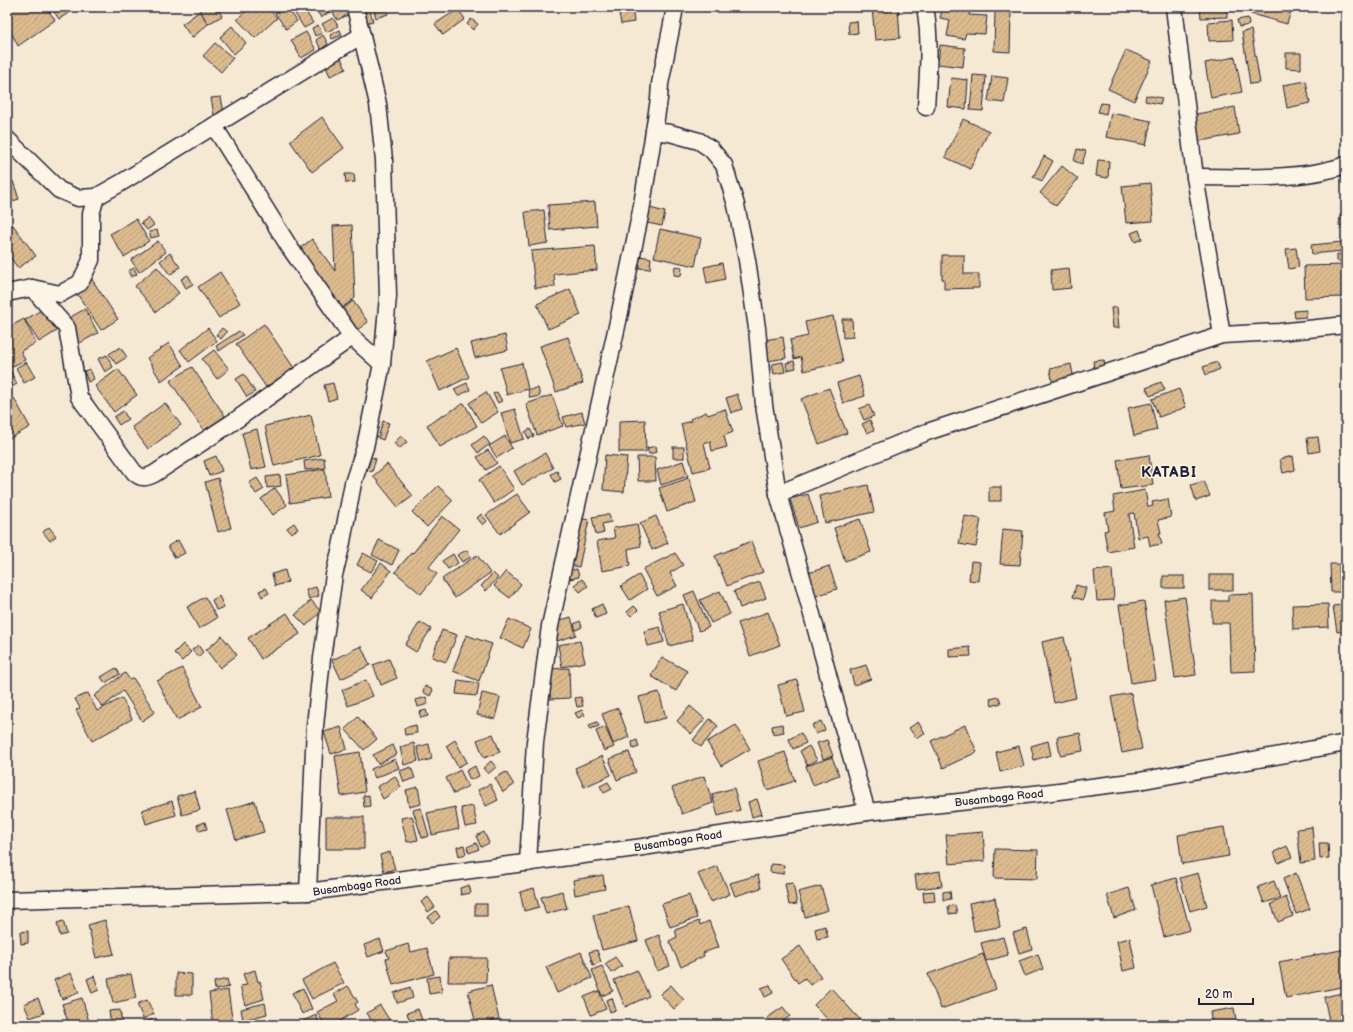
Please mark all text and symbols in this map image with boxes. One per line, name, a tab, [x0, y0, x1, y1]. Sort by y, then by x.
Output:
district label: KATABI	[1141, 463, 1197, 482]
street label: Busambaga Road	[954, 787, 1044, 809]
street label: Busambaga Road	[633, 828, 723, 854]
street label: Busambaga Road	[312, 873, 402, 899]
scale bar	[1199, 980, 1253, 1006]
text: 20 m	[1205, 987, 1232, 1002]

